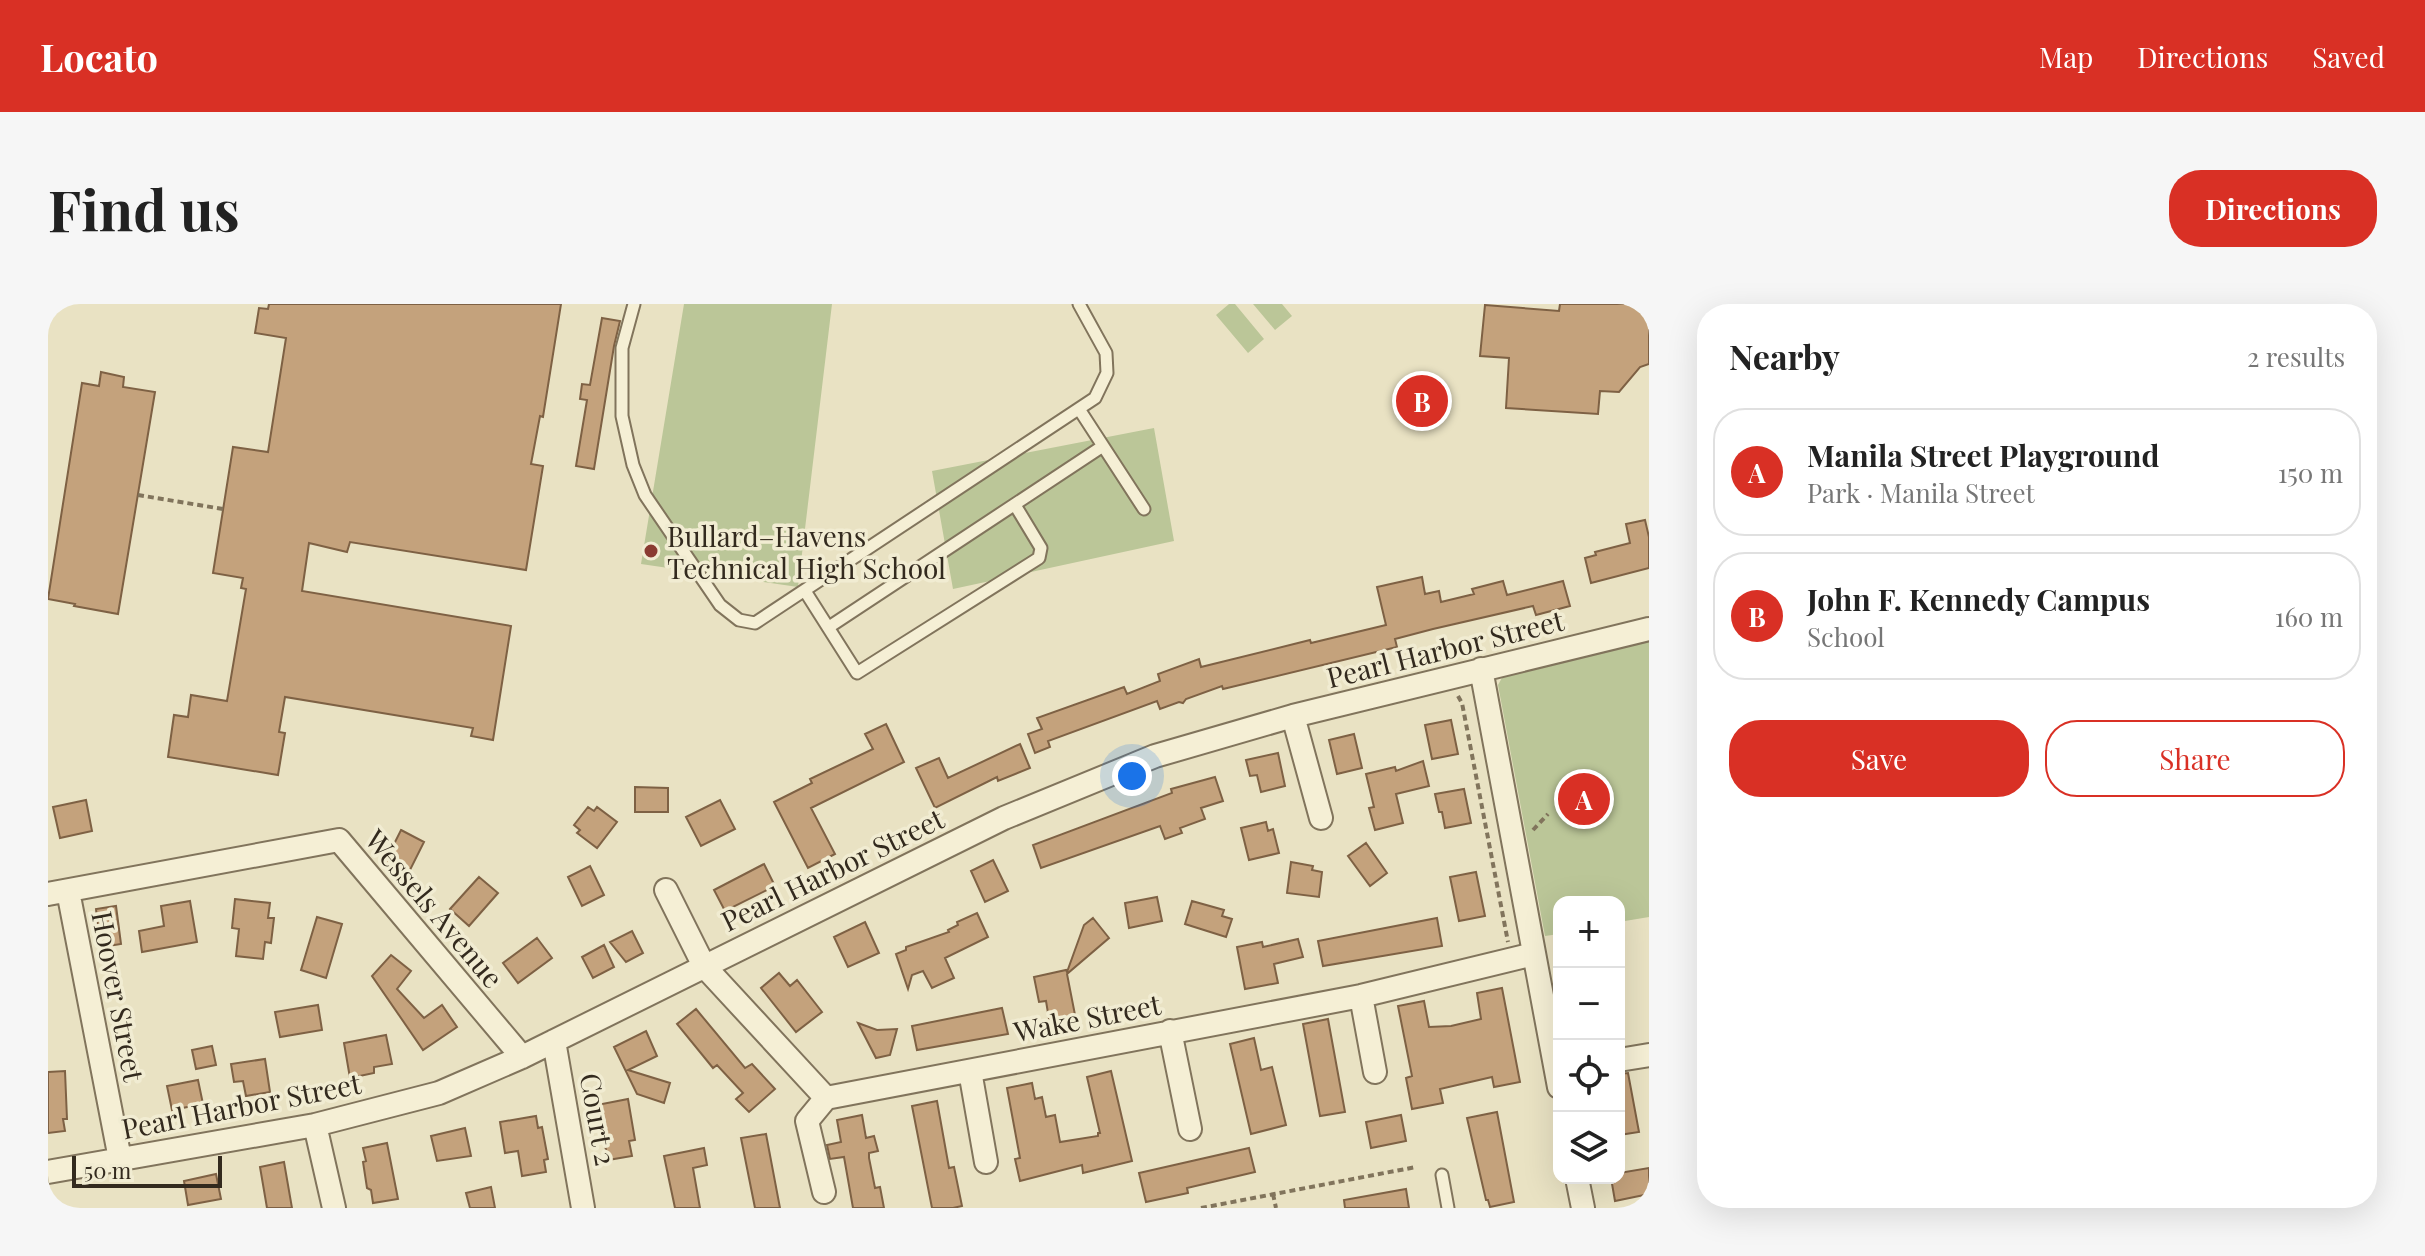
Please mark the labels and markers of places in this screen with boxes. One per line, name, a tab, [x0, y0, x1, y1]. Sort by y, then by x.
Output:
pin: B	[1396, 371, 1448, 431]
place label: Bullard–Havens Technical High School	[667, 517, 946, 586]
marker: Bullard–Havens Technical High School	[642, 542, 660, 560]
pin: A	[1558, 769, 1610, 829]

